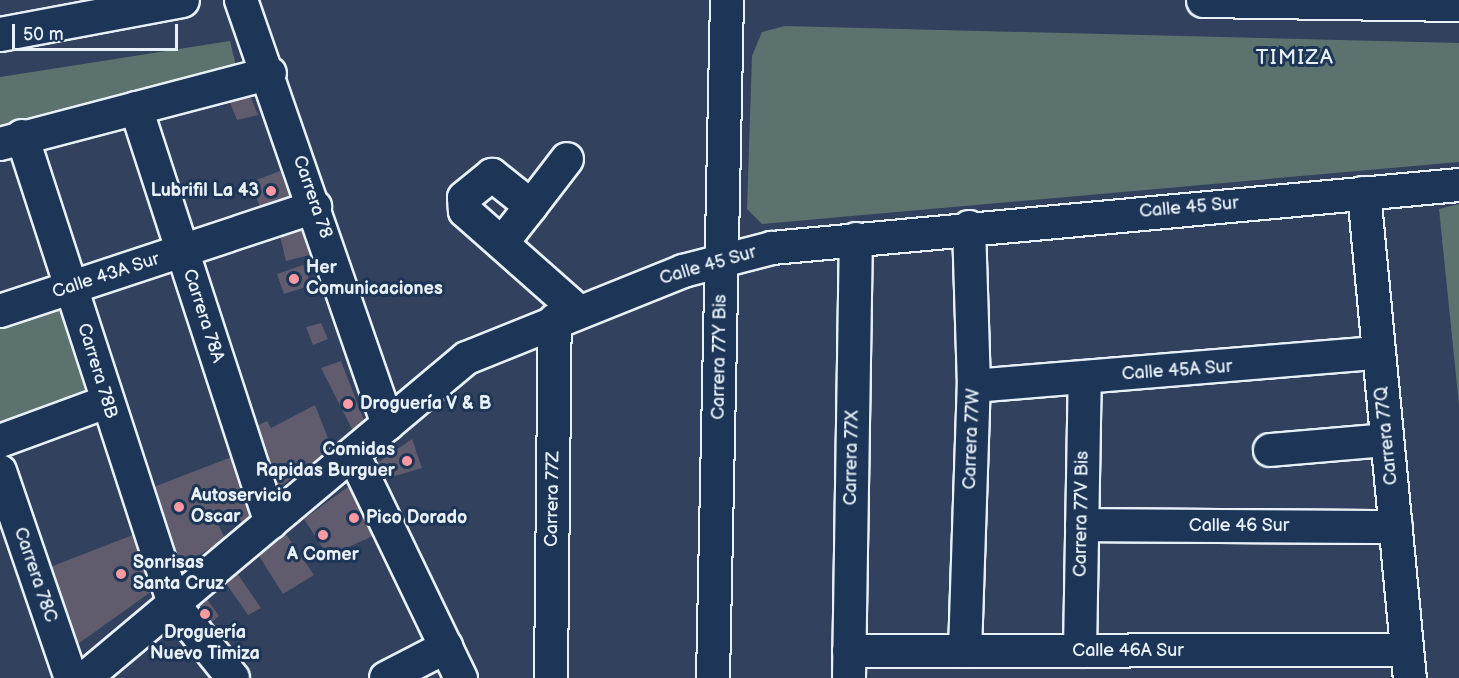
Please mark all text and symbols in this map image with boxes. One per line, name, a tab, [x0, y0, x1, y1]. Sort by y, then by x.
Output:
scale bar	[15, 12, 182, 50]
text: 50 m	[23, 24, 64, 45]
district label: TIMIZA	[1256, 45, 1334, 71]
street label: Carrera 78	[288, 152, 336, 242]
place label: Lubrifil La 43	[151, 180, 259, 202]
marker: Lubrifil La 43	[264, 184, 278, 198]
street label: Calle 45 Sur	[1138, 193, 1240, 223]
street label: Calle 45 Sur	[657, 242, 759, 290]
street label: Calle 43A Sur	[50, 248, 162, 304]
place label: Her Comunicaciones	[306, 258, 443, 300]
street label: Carrera 78A	[178, 266, 228, 366]
marker: Her Comunicaciones	[287, 272, 301, 286]
street label: Carrera 77Y Bis	[708, 294, 732, 420]
street label: Carrera 78B	[72, 320, 122, 422]
street label: Calle 45A Sur	[1121, 356, 1233, 386]
street label: Carrera 77Q	[1371, 386, 1403, 486]
street label: Carrera 77W	[959, 388, 985, 490]
place label: Droguería V & B	[360, 393, 492, 415]
marker: Droguería V & B	[341, 397, 355, 411]
street label: Carrera 77X	[840, 410, 864, 506]
place label: Comidas Rapidas Burguer	[256, 440, 395, 482]
street label: Carrera 77Z	[541, 451, 565, 547]
street label: Carrera 77V Bis	[1070, 451, 1094, 577]
marker: Comidas Rapidas Burguer	[400, 454, 414, 468]
place label: Autoservicio Oscar	[191, 486, 292, 528]
marker: Autoservicio Oscar	[172, 500, 186, 514]
place label: Pico Dorado	[366, 507, 467, 529]
marker: Pico Dorado	[347, 511, 361, 525]
street label: Calle 46 Sur	[1189, 515, 1289, 537]
street label: Carrera 78C	[9, 524, 61, 626]
marker: A Comer	[316, 528, 330, 542]
place label: A Comer	[287, 544, 359, 566]
place label: Sonrisas Santa Cruz	[133, 553, 224, 596]
marker: Sonrisas Santa Cruz	[114, 567, 128, 581]
marker: Droguería Nuevo Timiza	[198, 607, 212, 621]
place label: Droguería Nuevo Timiza	[150, 623, 260, 666]
street label: Calle 46A Sur	[1072, 640, 1184, 662]

